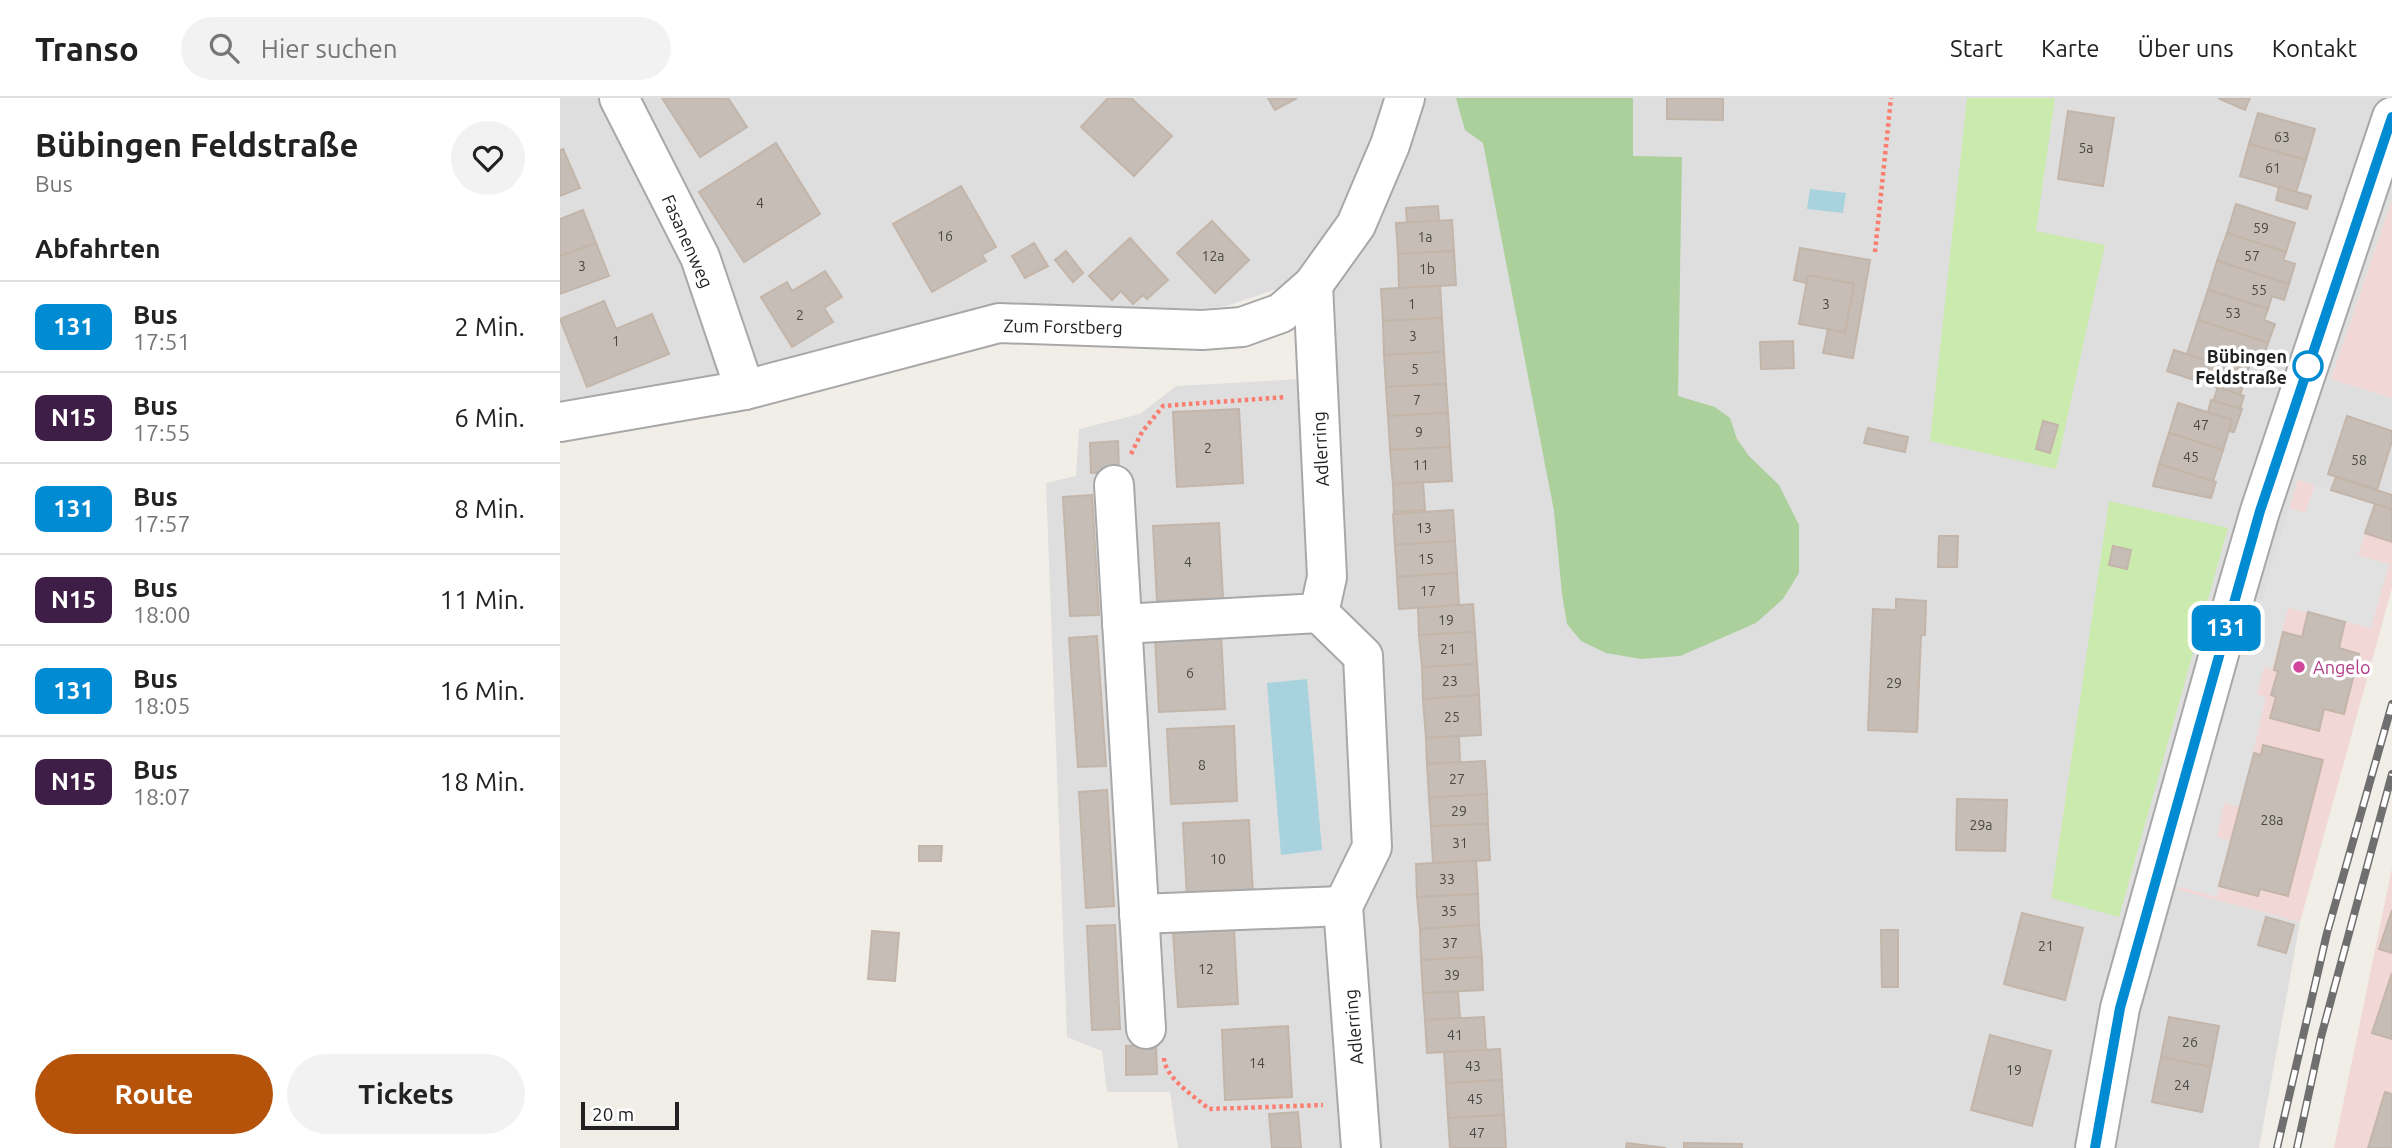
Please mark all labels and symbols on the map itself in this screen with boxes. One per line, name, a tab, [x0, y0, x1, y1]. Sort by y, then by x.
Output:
house number: 63	[2274, 129, 2290, 145]
house number: 5a	[2078, 140, 2094, 156]
house number: 61	[2265, 160, 2281, 176]
street label: Fasanenweg	[659, 191, 717, 291]
house number: 4	[756, 195, 764, 211]
house number: 59	[2253, 220, 2269, 236]
house number: 16	[937, 228, 953, 244]
house number: 1a	[1417, 229, 1433, 245]
house number: 12a	[1202, 248, 1225, 264]
house number: 57	[2244, 248, 2260, 264]
house number: 3	[578, 258, 586, 274]
house number: 1b	[1419, 261, 1435, 277]
house number: 55	[2251, 282, 2267, 298]
house number: 1	[1408, 296, 1416, 312]
house number: 3	[1822, 296, 1830, 312]
house number: 53	[2225, 305, 2241, 321]
house number: 2	[796, 307, 804, 323]
street label: Zum Forstberg	[1003, 315, 1123, 337]
house number: 3	[1409, 328, 1417, 344]
house number: 1	[612, 333, 620, 349]
place label: Bübingen Feldstraße	[2195, 346, 2287, 387]
marker: Bübingen Feldstraße	[2293, 351, 2323, 381]
house number: 5	[1411, 361, 1419, 377]
house number: 7	[1413, 392, 1421, 408]
street label: Adlerring	[1308, 411, 1332, 487]
house number: 47	[2193, 417, 2209, 433]
house number: 9	[1415, 424, 1423, 440]
house number: 2	[1204, 440, 1212, 456]
house number: 45	[2183, 449, 2199, 465]
house number: 58	[2351, 452, 2367, 468]
house number: 11	[1413, 457, 1429, 473]
house number: 13	[1416, 520, 1432, 536]
house number: 15	[1418, 551, 1434, 567]
house number: 4	[1184, 554, 1192, 570]
house number: 17	[1420, 583, 1436, 599]
line badge: 131	[2186, 605, 2266, 651]
house number: 19	[1438, 612, 1454, 628]
house number: 21	[1440, 641, 1456, 657]
place label: Angelo	[2313, 657, 2371, 677]
marker: Angelo	[2291, 659, 2307, 675]
house number: 6	[1186, 665, 1194, 681]
house number: 23	[1442, 673, 1458, 689]
house number: 29	[1886, 675, 1902, 691]
house number: 25	[1444, 709, 1460, 725]
house number: 8	[1198, 757, 1206, 773]
house number: 27	[1449, 771, 1465, 787]
house number: 29	[1451, 803, 1467, 819]
house number: 28a	[2261, 812, 2284, 828]
house number: 29a	[1970, 817, 1993, 833]
house number: 31	[1452, 835, 1468, 851]
house number: 10	[1210, 851, 1226, 867]
house number: 33	[1439, 871, 1455, 887]
house number: 35	[1441, 903, 1457, 919]
house number: 37	[1442, 935, 1458, 951]
house number: 21	[2038, 938, 2054, 954]
house number: 12	[1198, 961, 1214, 977]
house number: 39	[1444, 967, 1460, 983]
street label: Adlerring	[1340, 989, 1366, 1065]
house number: 41	[1447, 1027, 1463, 1043]
house number: 26	[2182, 1034, 2198, 1050]
house number: 14	[1249, 1055, 1265, 1071]
house number: 43	[1465, 1058, 1481, 1074]
house number: 19	[2006, 1062, 2022, 1078]
house number: 24	[2174, 1077, 2190, 1093]
house number: 45	[1467, 1091, 1483, 1107]
scale bar	[581, 1099, 679, 1131]
house number: 47	[1469, 1125, 1485, 1141]

